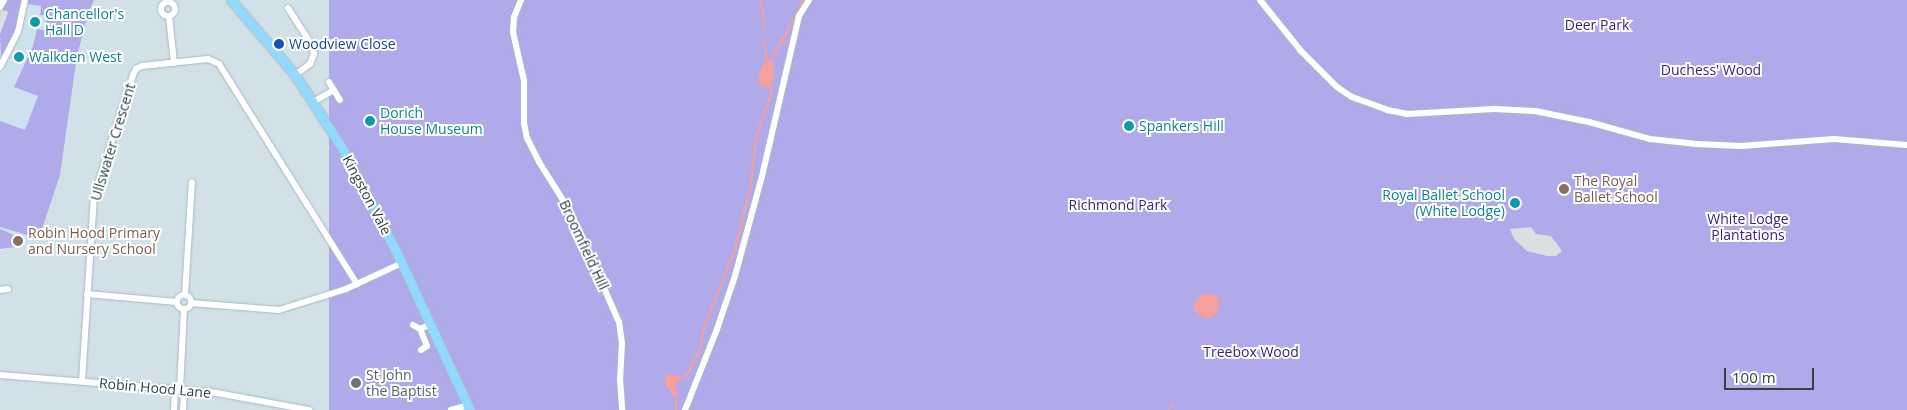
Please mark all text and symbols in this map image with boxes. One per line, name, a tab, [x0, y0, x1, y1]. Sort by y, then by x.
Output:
place label: Chancellor's Hall D	[45, 6, 124, 38]
marker: Chancellor's Hall D	[29, 16, 41, 28]
park label: Deer Park	[1565, 17, 1629, 33]
place label: Woodview Close	[289, 36, 396, 52]
marker: Woodview Close	[273, 38, 285, 50]
place label: Walkden West	[29, 49, 122, 65]
marker: Walkden West	[13, 51, 25, 63]
park label: Duchess' Wood	[1661, 62, 1761, 78]
street label: Ullswater Crescent	[87, 81, 139, 203]
place label: Dorich House Museum	[380, 105, 483, 138]
marker: Dorich House Museum	[364, 115, 376, 127]
place label: Spankers Hill	[1139, 118, 1224, 134]
marker: Spankers Hill	[1123, 120, 1135, 132]
street label: Kingston Vale	[339, 152, 395, 238]
place label: The Royal Ballet School	[1574, 173, 1658, 206]
marker: The Royal Ballet School	[1558, 183, 1570, 195]
place label: Royal Ballet School (White Lodge)	[1382, 187, 1505, 220]
street label: Broomfield Hill	[556, 197, 612, 293]
park label: Richmond Park	[1069, 197, 1167, 213]
marker: Royal Ballet School (White Lodge)	[1509, 197, 1521, 209]
park label: White Lodge Plantations	[1707, 211, 1789, 243]
place label: Robin Hood Primary and Nursery School	[28, 225, 160, 258]
marker: Robin Hood Primary and Nursery School	[12, 235, 24, 247]
park label: Treebox Wood	[1203, 344, 1299, 360]
scale bar	[1727, 358, 1817, 390]
place label: St John the Baptist	[366, 367, 437, 400]
text: 100 m	[1732, 367, 1776, 387]
street label: Robin Hood Lane	[98, 375, 212, 401]
marker: St John the Baptist	[350, 377, 362, 389]

